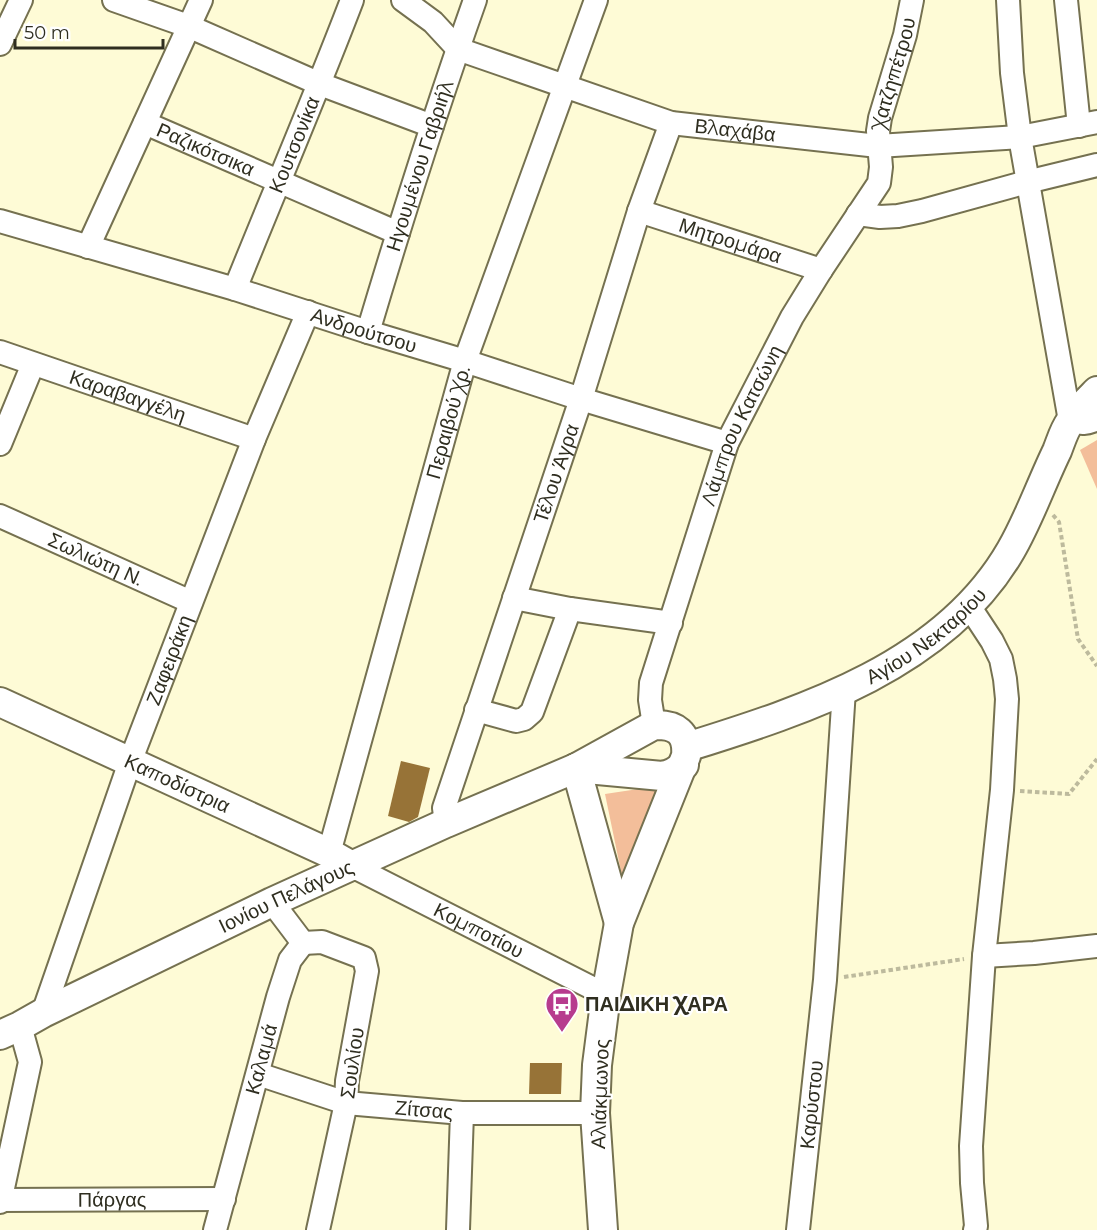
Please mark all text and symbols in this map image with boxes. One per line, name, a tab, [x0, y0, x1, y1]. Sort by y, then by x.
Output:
scale bar	[15, 12, 164, 50]
street label: Χατζηπέτρου	[866, 15, 920, 133]
text: 50 m	[24, 22, 70, 44]
street label: Ηγουμένου Γαβριήλ	[381, 77, 458, 254]
street label: Κουτσονίκα	[264, 93, 325, 196]
street label: Βλαχάβα	[694, 114, 777, 147]
street label: Ραζικότσικα	[153, 118, 258, 181]
street label: Μητρομάρα	[676, 213, 785, 268]
street label: Ανδρούτσου	[308, 302, 420, 358]
street label: Λάμπρου Κατσώνη	[696, 341, 788, 509]
street label: Περαιβού Χρ.	[421, 363, 475, 481]
street label: Καραβαγγέλη	[66, 365, 189, 427]
street label: Τέλου Άγρα	[528, 421, 584, 526]
street label: Σωλιώτη Ν.	[44, 527, 147, 591]
street label: Αγίου Νεκταρίου	[862, 583, 991, 689]
street label: Ζαφειράκη	[141, 612, 197, 708]
street label: Καποδίστρια	[121, 749, 234, 818]
street label: Ιονίου Πελάγους	[215, 854, 358, 938]
street label: Κομποτίου	[430, 898, 528, 963]
bus stop icon: ΠΑΙΔΙΚΗ ΧΑΡΑ	[544, 986, 580, 1033]
place label: ΠΑΙΔΙΚΗ ΧΑΡΑ	[585, 992, 728, 1016]
street label: Καλαμά	[240, 1021, 282, 1097]
street label: Σουλίου	[335, 1026, 369, 1100]
street label: Αλιάκμωνος	[586, 1038, 614, 1149]
street label: Καρύστου	[795, 1059, 828, 1150]
street label: Ζίτσας	[394, 1095, 454, 1124]
street label: Πάργας	[78, 1187, 147, 1212]

